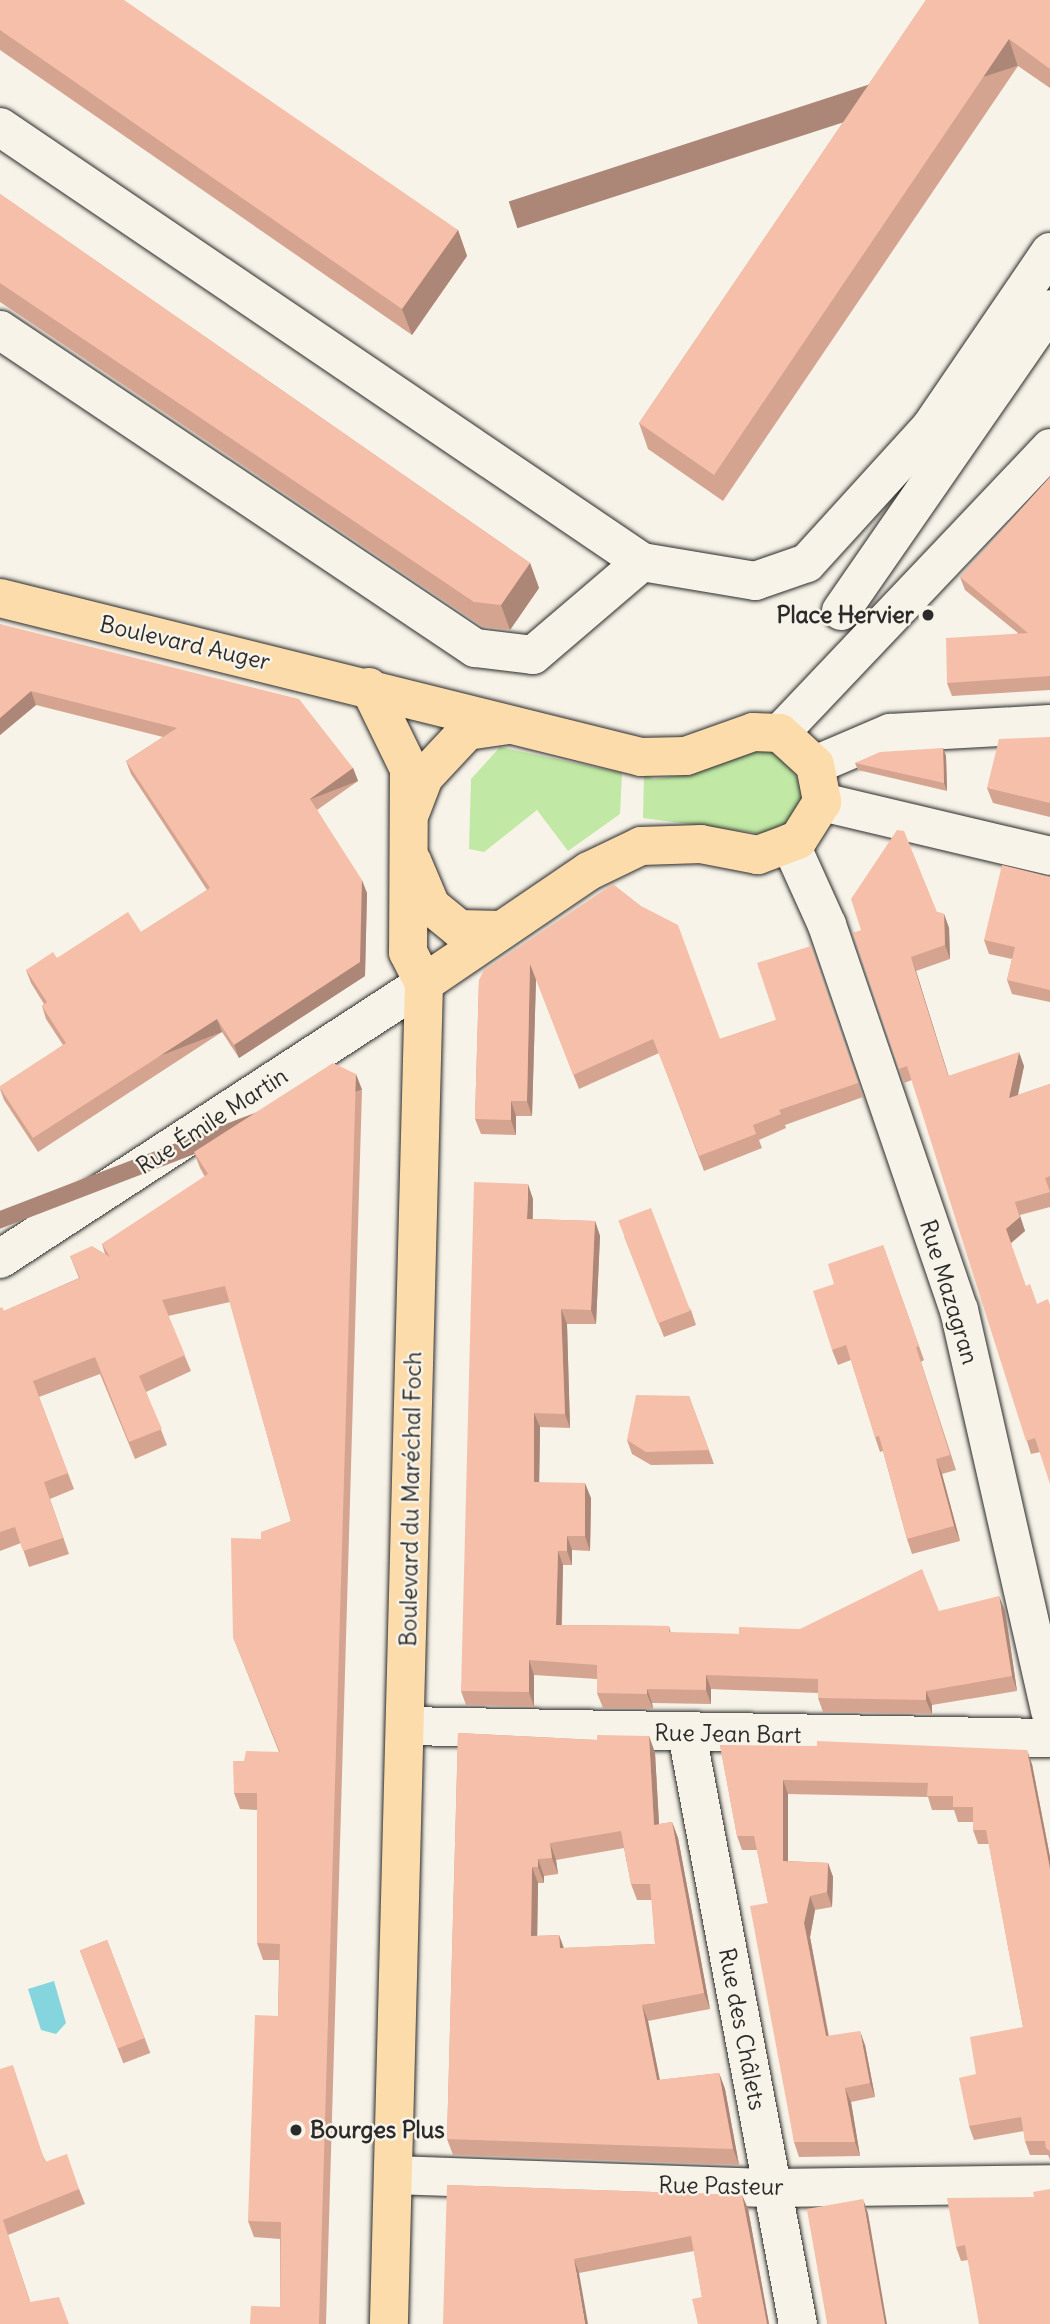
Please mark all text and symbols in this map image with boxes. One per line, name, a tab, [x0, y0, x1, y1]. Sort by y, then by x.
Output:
place label: Place Hervier	[777, 601, 914, 629]
marker: Place Hervier	[920, 607, 936, 623]
street label: Boulevard Auger	[97, 610, 273, 676]
street label: Rue Émile Martin	[131, 1062, 293, 1180]
street label: Rue Mazagran	[914, 1216, 984, 1368]
street label: Boulevard du Maréchal Foch	[395, 1351, 427, 1647]
street label: Rue Jean Bart	[654, 1719, 802, 1749]
street label: Rue des Châlets	[713, 1946, 771, 2112]
place label: Bourges Plus	[310, 2116, 445, 2144]
marker: Bourges Plus	[288, 2122, 304, 2138]
street label: Rue Pasteur	[658, 2171, 784, 2201]

